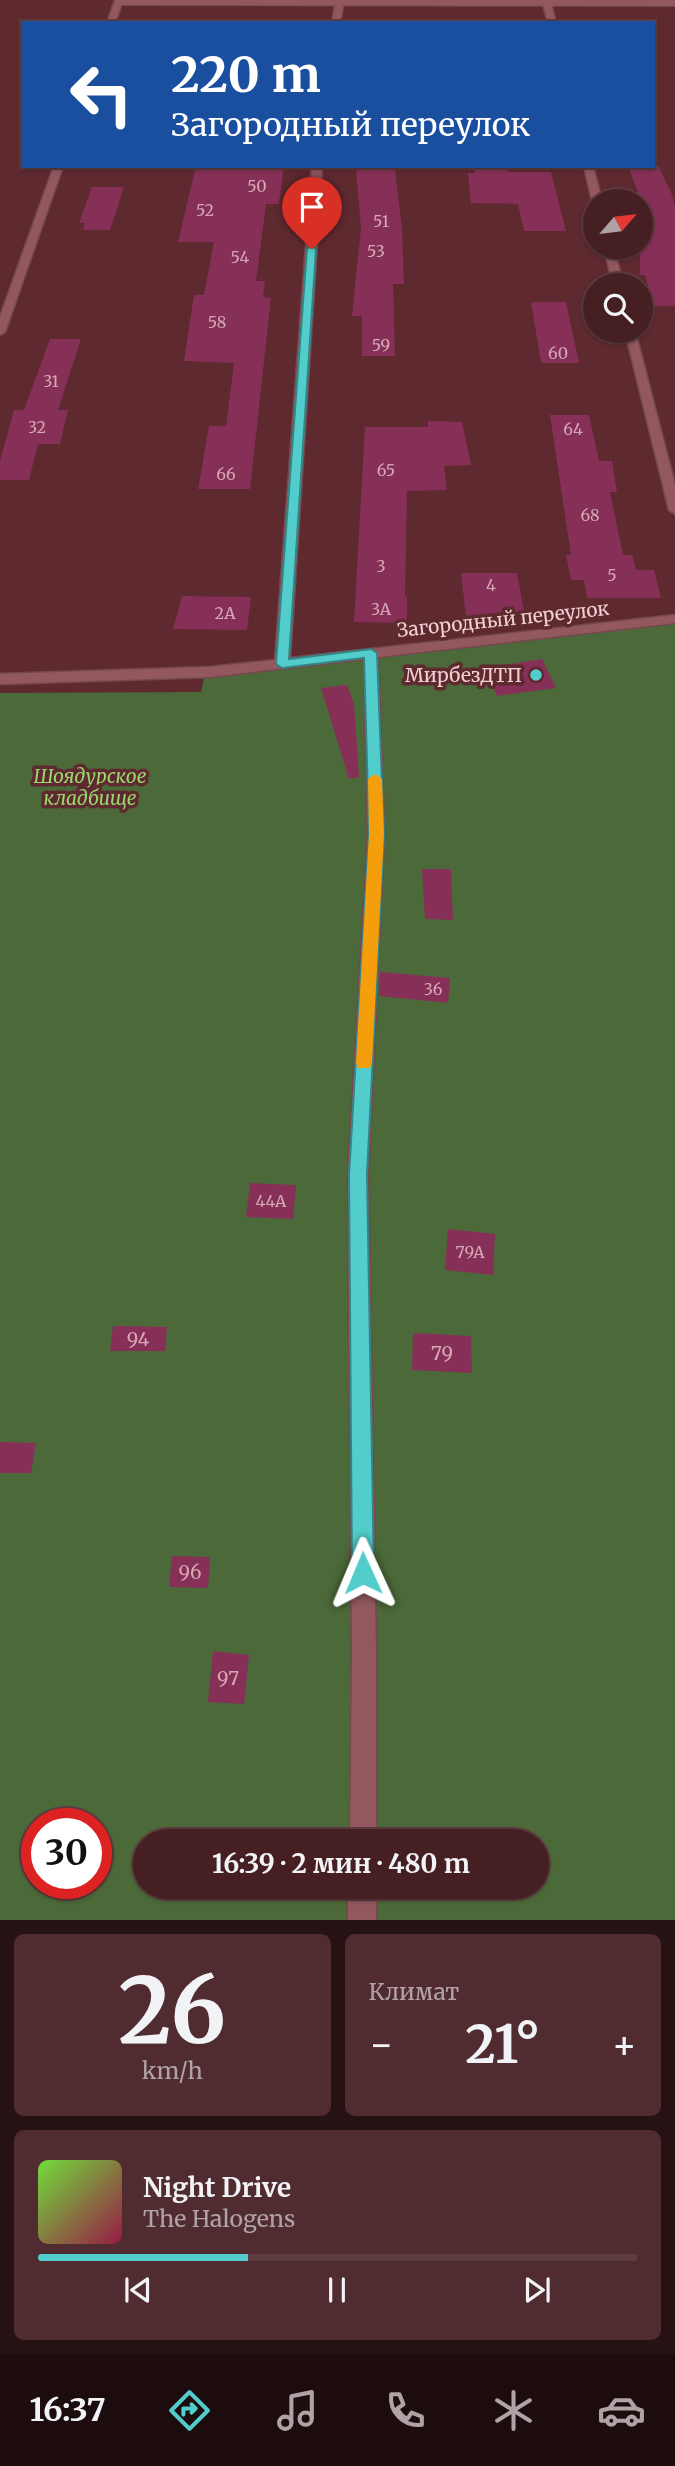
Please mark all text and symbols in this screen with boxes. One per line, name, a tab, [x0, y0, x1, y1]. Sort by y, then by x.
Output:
text: 220 m	[171, 44, 321, 105]
icon: left	[56, 49, 147, 140]
text: Загородный переулок	[171, 105, 530, 145]
house number: 50	[247, 176, 267, 196]
pin	[282, 177, 342, 249]
icon: arrive	[293, 188, 331, 226]
north arrow	[583, 189, 653, 259]
map controls	[583, 189, 653, 343]
house number: 52	[196, 200, 214, 220]
house number: 51	[373, 211, 389, 231]
house number: 53	[367, 241, 385, 261]
house number: 54	[231, 247, 250, 267]
button: search	[583, 273, 653, 343]
house number: 58	[208, 312, 226, 332]
house number: 59	[372, 335, 390, 355]
house number: 60	[548, 343, 568, 363]
house number: 31	[43, 371, 59, 391]
house number: 32	[28, 417, 46, 437]
house number: 64	[563, 419, 583, 439]
house number: 65	[377, 460, 395, 480]
house number: 66	[216, 464, 236, 484]
house number: 68	[580, 505, 600, 525]
house number: 3	[376, 556, 386, 576]
house number: 5	[607, 565, 617, 585]
house number: 4	[486, 575, 496, 595]
street label: Загородный переулок	[396, 596, 610, 642]
house number: 3А	[371, 599, 392, 619]
house number: 2А	[215, 603, 236, 623]
place label: МирбезДТП	[405, 663, 522, 687]
marker: МирбезДТП	[528, 667, 544, 683]
park label: Шоядурское кладбище	[34, 764, 147, 810]
house number: 36	[424, 979, 443, 999]
house number: 44А	[256, 1191, 287, 1211]
house number: 79А	[456, 1242, 485, 1262]
house number: 94	[127, 1327, 150, 1351]
house number: 79	[431, 1341, 453, 1365]
position arrow	[326, 1536, 400, 1610]
house number: 96	[179, 1560, 201, 1584]
house number: 97	[217, 1666, 239, 1690]
speed limit sign: 30	[21, 1808, 112, 1899]
text: 16:39 · 2 мин · 480 m	[212, 1847, 470, 1880]
text: 26	[118, 1953, 226, 2068]
text: Климат	[369, 1977, 459, 2006]
text: 21°	[465, 2012, 540, 2077]
text: −	[369, 2021, 394, 2068]
text: +	[612, 2021, 637, 2068]
text: km/h	[142, 2056, 203, 2085]
text: Night Drive	[143, 2171, 291, 2204]
text: The Halogens	[143, 2204, 295, 2233]
icon: previous	[119, 2271, 157, 2309]
icon: pause	[318, 2271, 356, 2309]
icon: next	[518, 2271, 556, 2309]
icon: directions	[165, 2386, 214, 2435]
icon: music	[273, 2386, 322, 2435]
icon: phone	[381, 2386, 430, 2435]
icon: climate	[489, 2386, 538, 2435]
icon: car	[597, 2386, 646, 2435]
text: 16:37	[29, 2390, 106, 2430]

